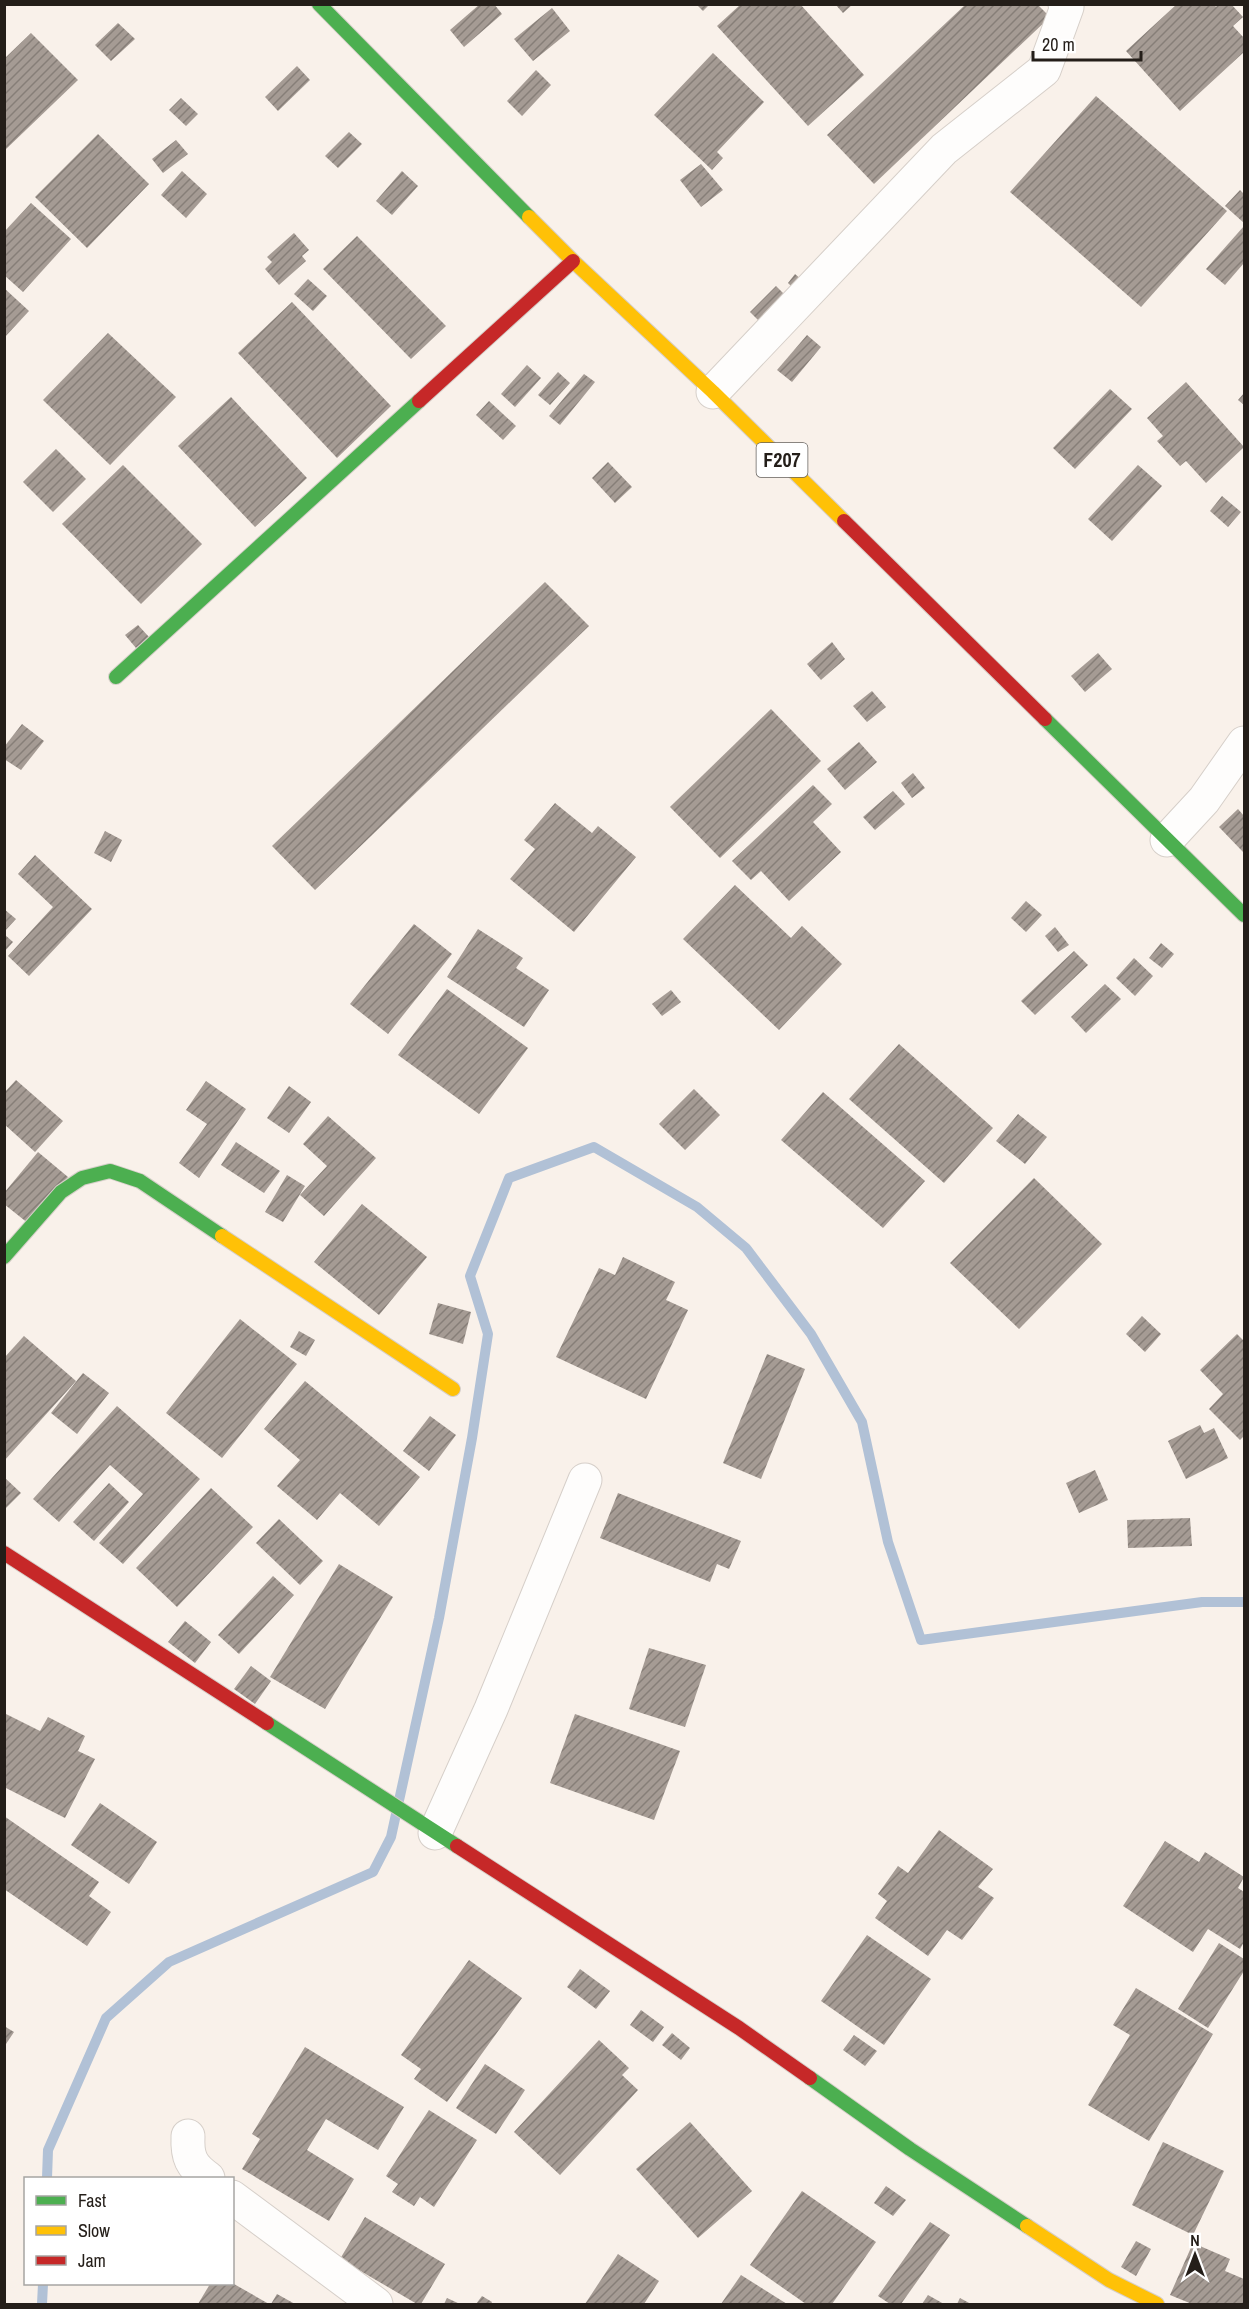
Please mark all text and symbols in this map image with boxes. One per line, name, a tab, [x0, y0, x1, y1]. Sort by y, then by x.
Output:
scale bar	[1033, 24, 1141, 62]
text: 20 m	[1042, 32, 1075, 57]
road number: F207	[756, 443, 808, 477]
legend	[24, 2177, 234, 2285]
text: Fast	[78, 2188, 106, 2213]
text: Slow	[78, 2218, 110, 2243]
north arrow	[1165, 2225, 1225, 2285]
text: N	[1190, 2229, 1200, 2251]
text: Jam	[78, 2248, 106, 2273]

